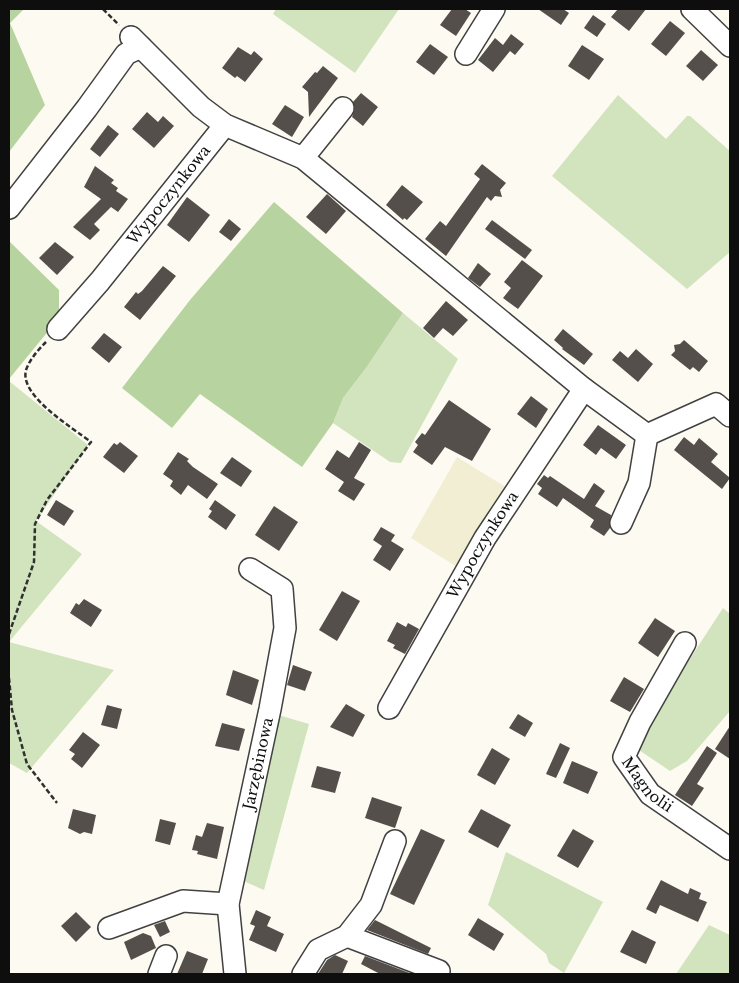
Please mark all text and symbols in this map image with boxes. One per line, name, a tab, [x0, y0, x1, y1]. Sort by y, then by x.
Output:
street label: Wypoczynkowa	[122, 141, 215, 249]
street label: Wypoczynkowa	[442, 487, 523, 603]
street label: Jarzębinowa	[238, 715, 277, 813]
street label: Magnolii	[618, 753, 677, 816]

